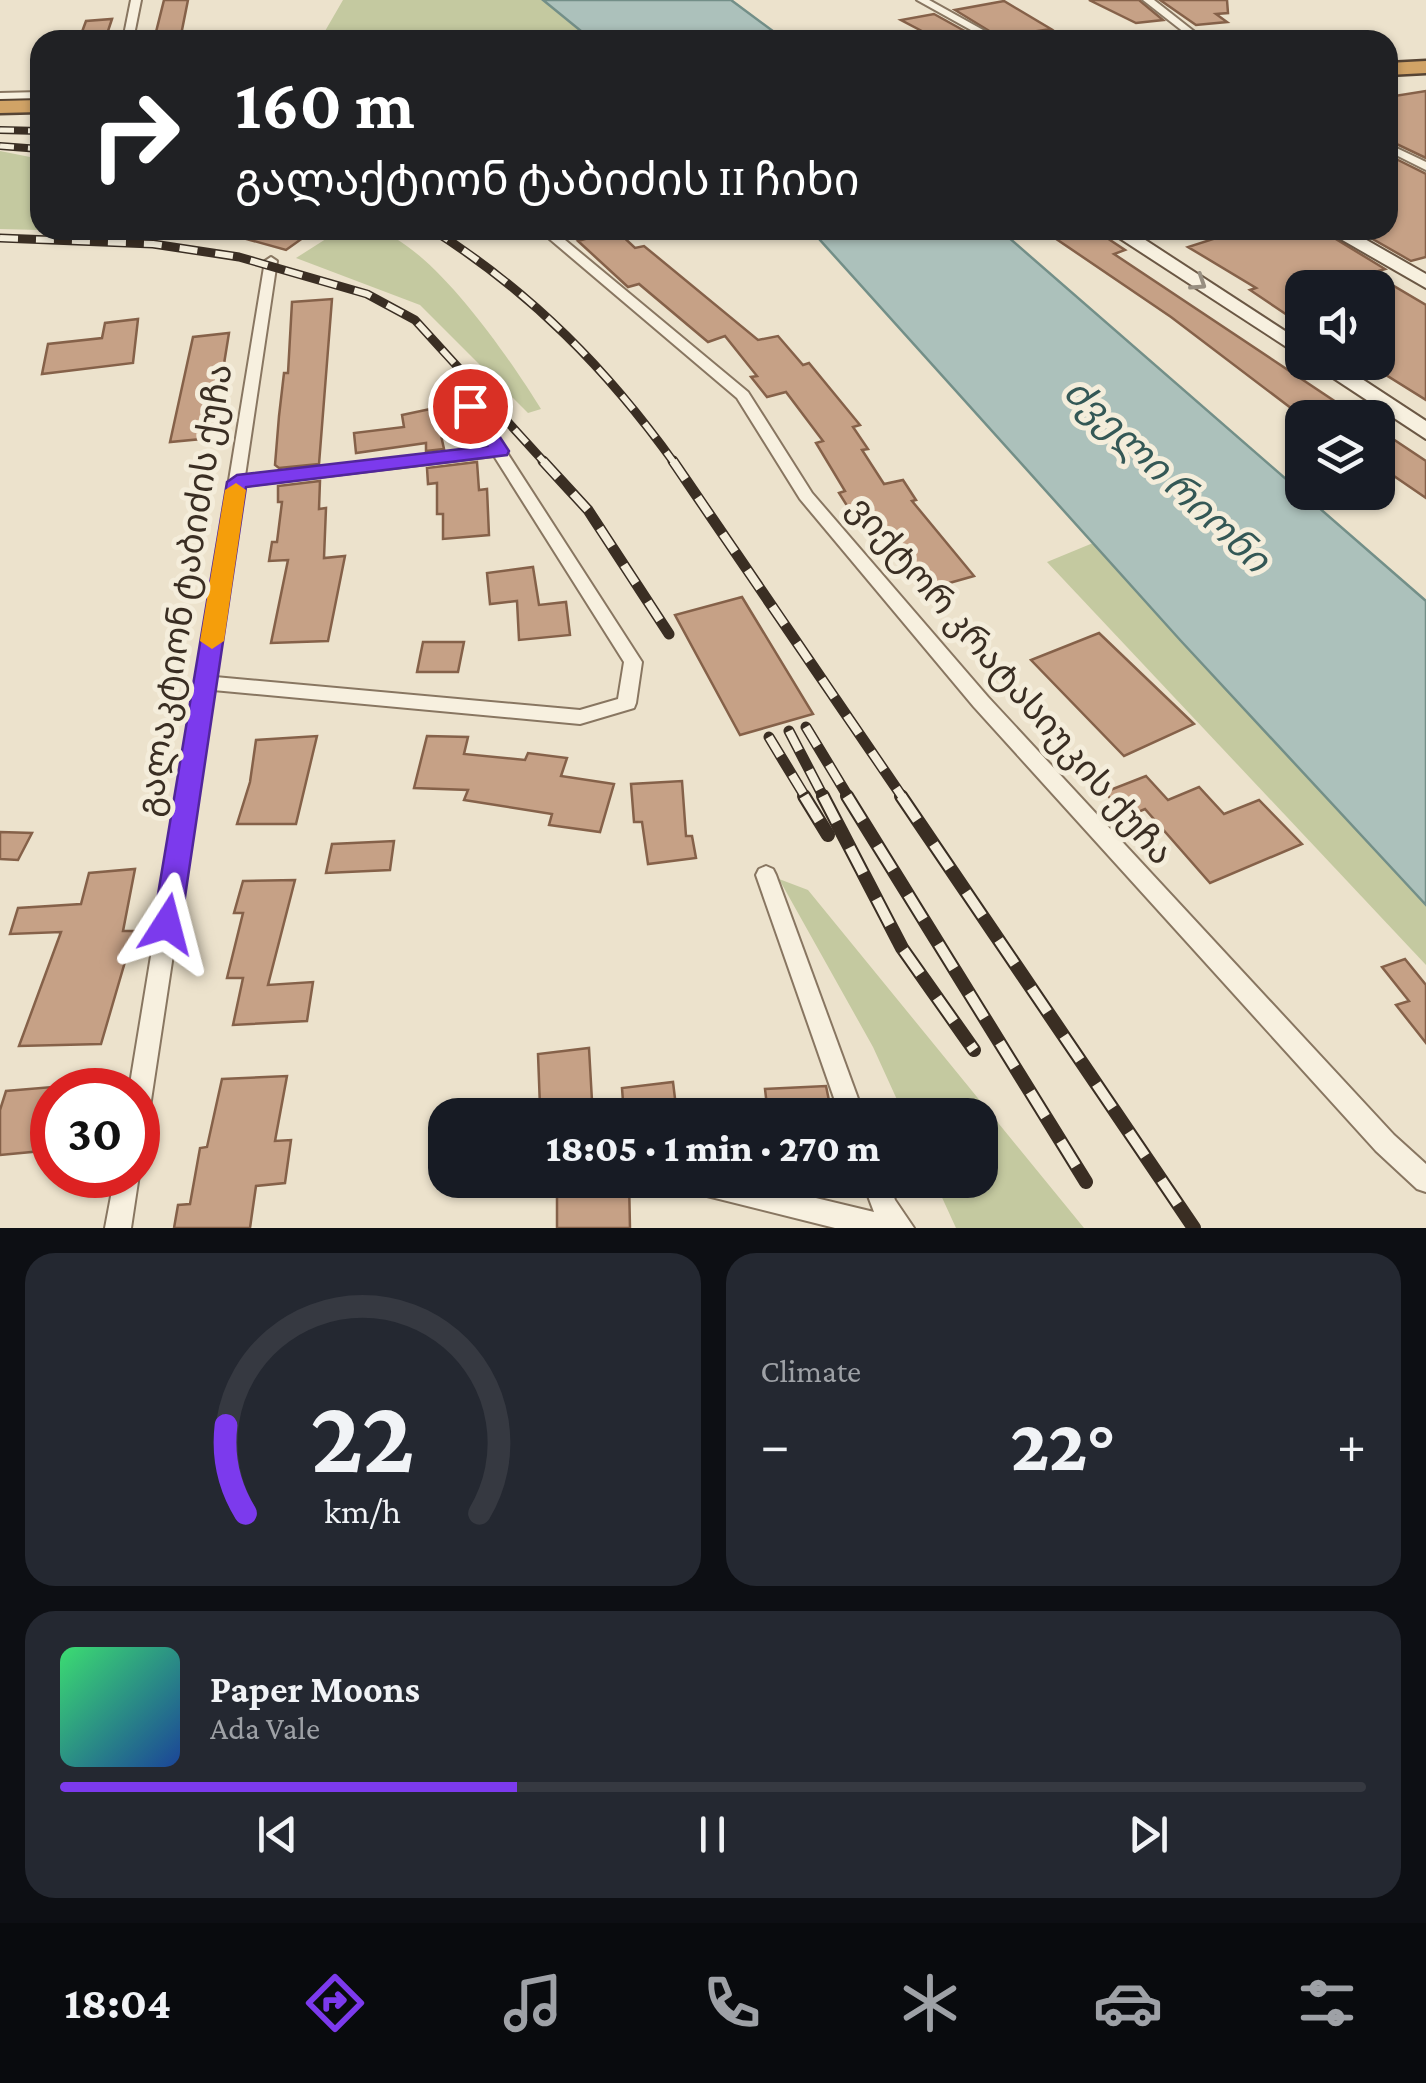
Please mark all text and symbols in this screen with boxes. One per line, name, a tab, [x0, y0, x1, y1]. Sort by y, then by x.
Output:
text: 160 m	[235, 65, 415, 143]
icon: right	[70, 70, 200, 200]
text: გალაქტიონ ტაბიძის II ჩიხი	[235, 155, 860, 205]
map controls	[1285, 270, 1395, 510]
button: sound	[1285, 270, 1395, 380]
one-way arrow	[1188, 271, 1206, 290]
street label: გალაკტიონ ტაბიძის ქუჩა	[129, 361, 241, 819]
pin	[428, 364, 513, 449]
water label: ძველი რიონი	[1055, 369, 1280, 584]
icon: arrive	[443, 379, 498, 434]
button: layers	[1285, 400, 1395, 510]
street label: ვიქტორ კრატასიუკის ქუჩა	[839, 488, 1181, 873]
position arrow	[115, 872, 219, 976]
speed limit sign: 30	[30, 1068, 160, 1198]
text: 18:05 · 1 min · 270 m	[546, 1127, 880, 1169]
text: Climate	[761, 1353, 861, 1389]
text: 22	[310, 1378, 415, 1493]
text: 22°	[1010, 1403, 1116, 1486]
text: −	[761, 1414, 790, 1475]
text: +	[1337, 1414, 1366, 1475]
text: km/h	[324, 1491, 401, 1531]
text: Paper Moons	[210, 1668, 420, 1710]
text: Ada Vale	[210, 1710, 320, 1746]
icon: previous	[250, 1807, 305, 1862]
icon: pause	[685, 1807, 740, 1862]
icon: next	[1121, 1807, 1176, 1862]
icon: directions	[300, 1968, 370, 2038]
icon: music	[498, 1968, 568, 2038]
icon: phone	[697, 1968, 767, 2038]
icon: climate	[895, 1968, 965, 2038]
icon: car	[1093, 1968, 1163, 2038]
icon: filters	[1292, 1968, 1362, 2038]
text: 18:04	[64, 1978, 171, 2028]

